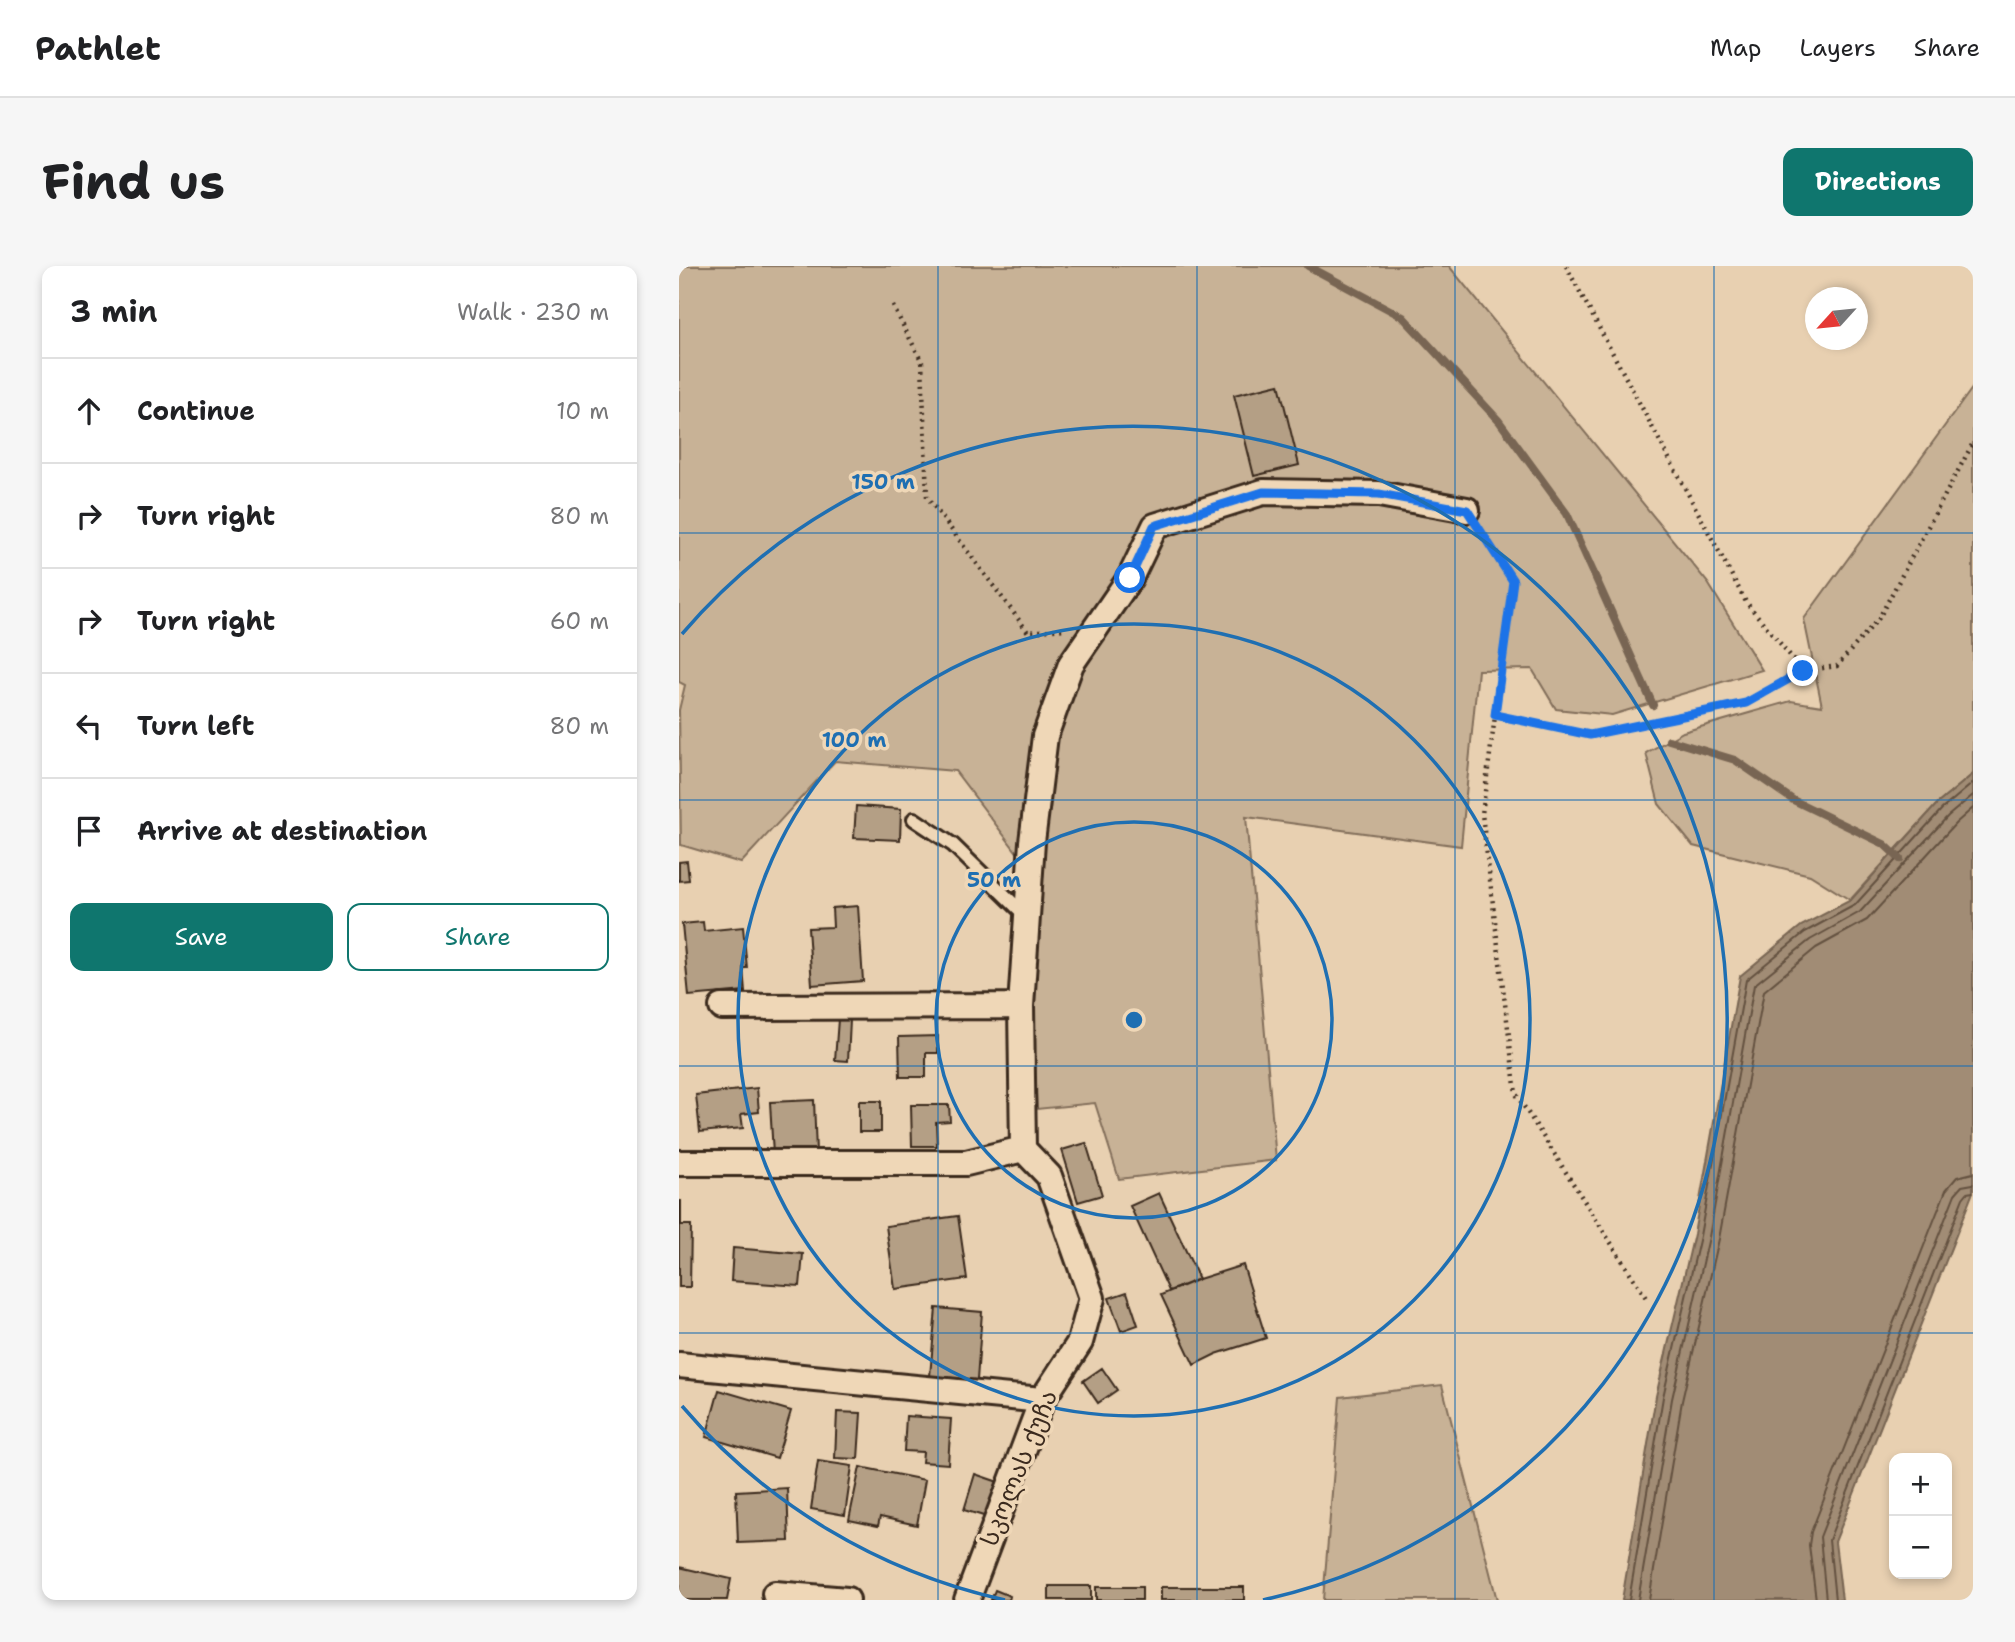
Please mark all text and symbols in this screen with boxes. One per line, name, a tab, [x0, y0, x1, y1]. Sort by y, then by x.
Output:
text: Pathlet	[35, 26, 161, 71]
text: Map	[1710, 32, 1761, 64]
text: Layers	[1799, 32, 1876, 64]
text: Share	[1914, 32, 1980, 64]
button: Directions	[1783, 148, 1973, 216]
text: Find us	[42, 149, 225, 215]
north arrow	[1805, 287, 1868, 350]
text: 3 min	[70, 291, 157, 332]
text: Walk · 230 m	[457, 297, 609, 327]
icon: ahead	[70, 392, 108, 430]
text: Continue	[137, 393, 255, 428]
text: 10 m	[556, 396, 609, 426]
text: 150 m	[851, 468, 915, 496]
icon: right	[70, 497, 108, 535]
text: Turn right	[137, 498, 275, 533]
text: 80 m	[550, 501, 609, 531]
route start	[1114, 562, 1145, 593]
icon: right	[70, 602, 108, 640]
text: Turn right	[137, 603, 275, 638]
text: 60 m	[550, 606, 609, 636]
route end	[1787, 655, 1818, 686]
icon: left	[70, 707, 108, 745]
text: Turn left	[137, 708, 254, 743]
text: 80 m	[550, 711, 609, 741]
text: 100 m	[822, 726, 886, 754]
icon: arrive	[70, 812, 108, 850]
text: Arrive at destination	[137, 813, 427, 848]
text: 50 m	[967, 866, 1021, 894]
button: Save	[70, 903, 333, 971]
button: Share	[347, 903, 609, 971]
centre of rings	[1122, 1008, 1146, 1032]
street label: სკოლას ქუჩა	[973, 1385, 1065, 1551]
map controls	[1889, 1453, 1952, 1579]
button: +	[1889, 1453, 1952, 1516]
button: −	[1889, 1516, 1952, 1579]

